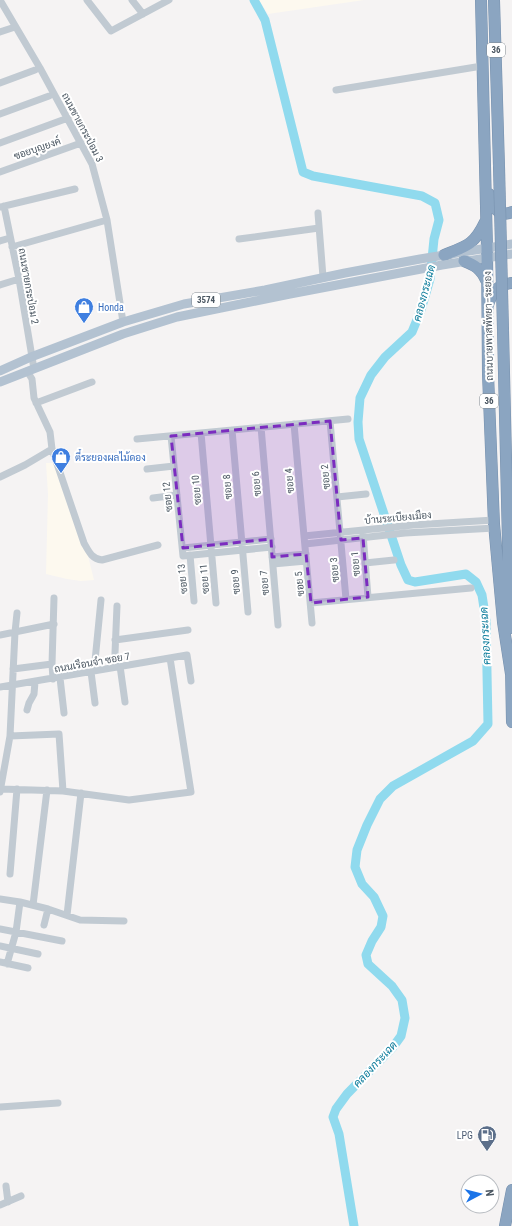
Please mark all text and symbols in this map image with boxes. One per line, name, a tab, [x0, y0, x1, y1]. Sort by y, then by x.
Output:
road number: 36	[487, 43, 505, 57]
street label: ถนนชายกระป่อม 3	[60, 90, 106, 164]
street label: ซอยบุญยงค์	[12, 133, 63, 164]
street label: ถนนชายกระป่อม 2	[16, 247, 42, 325]
water label: คลองกระเฉด	[411, 263, 438, 323]
street label: ถนนบายพาสพัทยา–ระยอง	[481, 271, 495, 381]
road number: 3574	[192, 293, 220, 307]
shop icon: Honda	[73, 296, 95, 324]
place label: Honda	[98, 302, 124, 313]
road number: 36	[480, 394, 498, 408]
shop icon: ตี๋ระยองผลไม้ดอง	[50, 446, 72, 474]
place label: ตี๋ระยองผลไม้ดอง	[75, 448, 146, 463]
street label: ซอย 2	[319, 464, 332, 490]
street label: ซอย 4	[283, 468, 296, 494]
street label: ซอย 6	[250, 471, 263, 497]
street label: ซอย 8	[221, 474, 234, 500]
street label: ซอย 10	[190, 475, 203, 505]
street label: ซอย 12	[160, 481, 175, 512]
street label: บ้านระเบียงเมือง	[364, 508, 432, 526]
street label: ซอย 1	[349, 551, 362, 577]
street label: ซอย 3	[328, 557, 341, 583]
street label: ซอย 13	[175, 563, 190, 594]
street label: ซอย 11	[198, 564, 211, 594]
street label: ซอย 9	[229, 569, 242, 595]
street label: ซอย 7	[258, 570, 271, 596]
street label: ซอย 5	[293, 571, 306, 597]
water label: คลองกระเฉด	[477, 607, 494, 665]
street label: ถนนเรือนจำ ซอย 7	[53, 649, 131, 675]
water label: คลองกระเฉด	[351, 1039, 400, 1090]
fuel station icon: LPG	[476, 1124, 498, 1152]
place label: LPG	[457, 1130, 473, 1141]
north arrow	[460, 1174, 500, 1214]
text: N	[483, 1189, 496, 1197]

